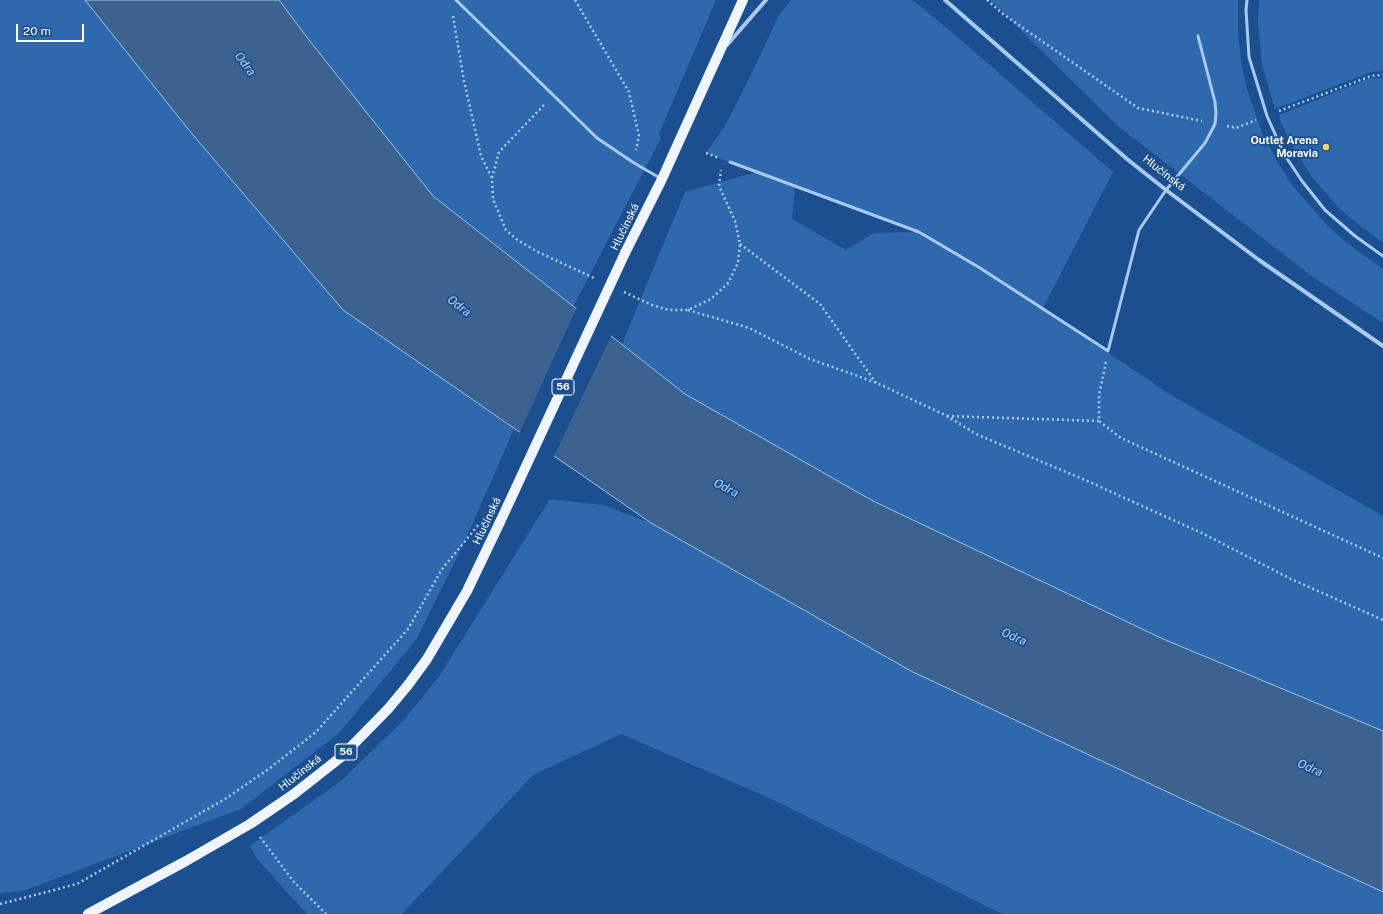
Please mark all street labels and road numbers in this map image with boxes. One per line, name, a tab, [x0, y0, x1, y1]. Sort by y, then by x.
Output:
street label: Hlučínská	[1140, 152, 1188, 194]
street label: Hlučínská	[608, 201, 642, 253]
road number: 56	[552, 379, 574, 395]
street label: Hlučínská	[470, 495, 504, 547]
road number: 56	[335, 744, 357, 760]
street label: Hlučínská	[276, 752, 324, 794]

